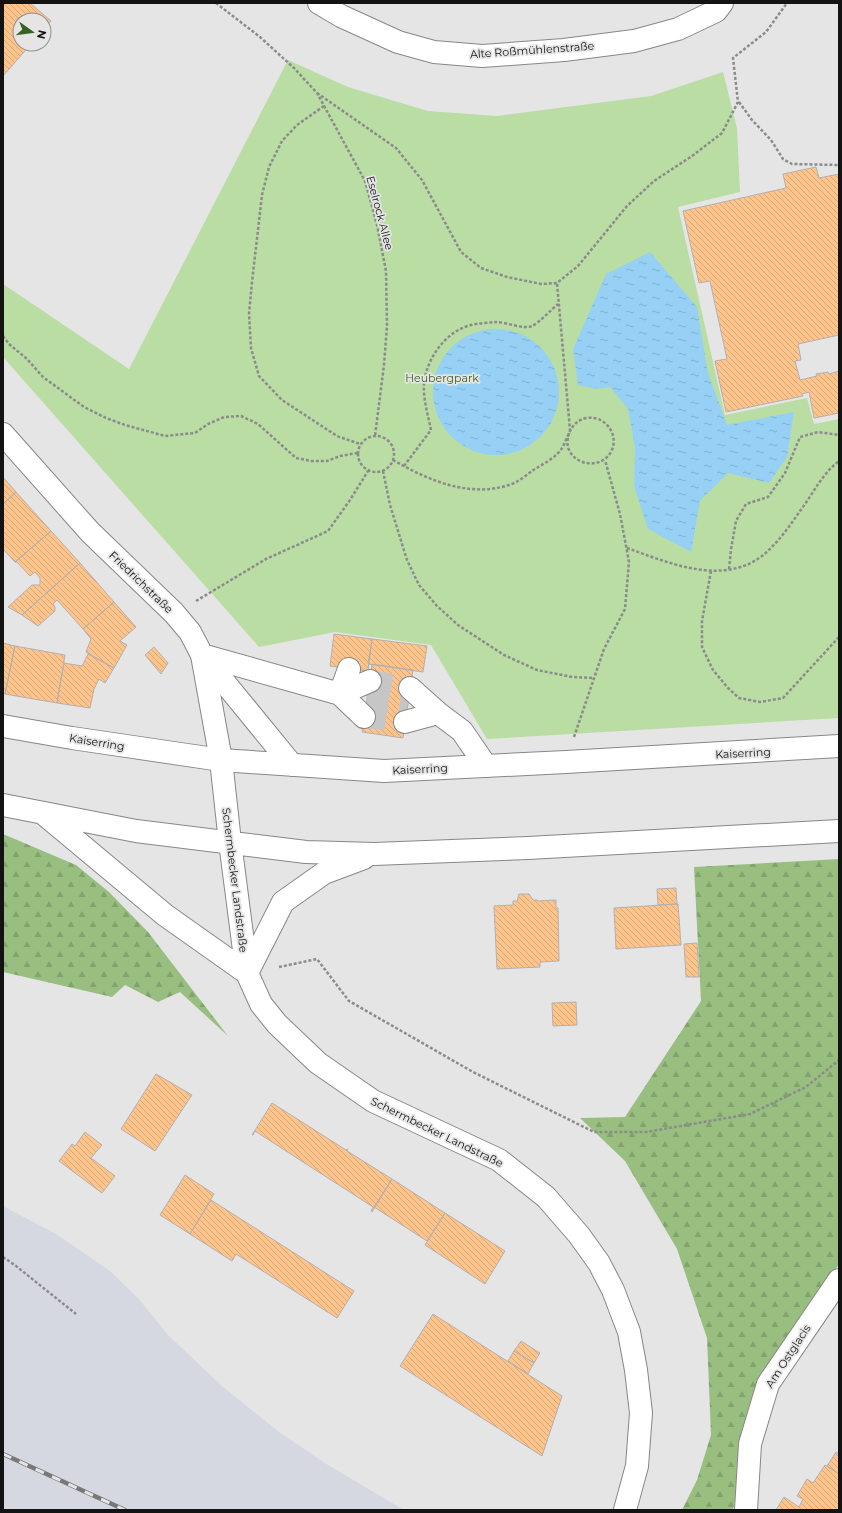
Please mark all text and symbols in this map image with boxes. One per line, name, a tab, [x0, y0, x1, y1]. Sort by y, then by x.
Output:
north arrow	[12, 12, 52, 52]
text: N	[34, 28, 50, 40]
street label: Alte Roßmühlenstraße	[469, 39, 595, 61]
street label: Eselrock Allee	[363, 174, 397, 252]
park label: Heubergpark	[405, 371, 479, 385]
street label: Friedrichstraße	[106, 548, 176, 616]
street label: Kaiserring	[68, 731, 126, 753]
street label: Kaiserring	[715, 745, 771, 761]
street label: Kaiserring	[392, 761, 448, 777]
street label: Schermbecker Landstraße	[219, 807, 251, 953]
street label: Schermbecker Landstraße	[369, 1094, 506, 1170]
street label: Am Ostglacis	[762, 1321, 814, 1390]

